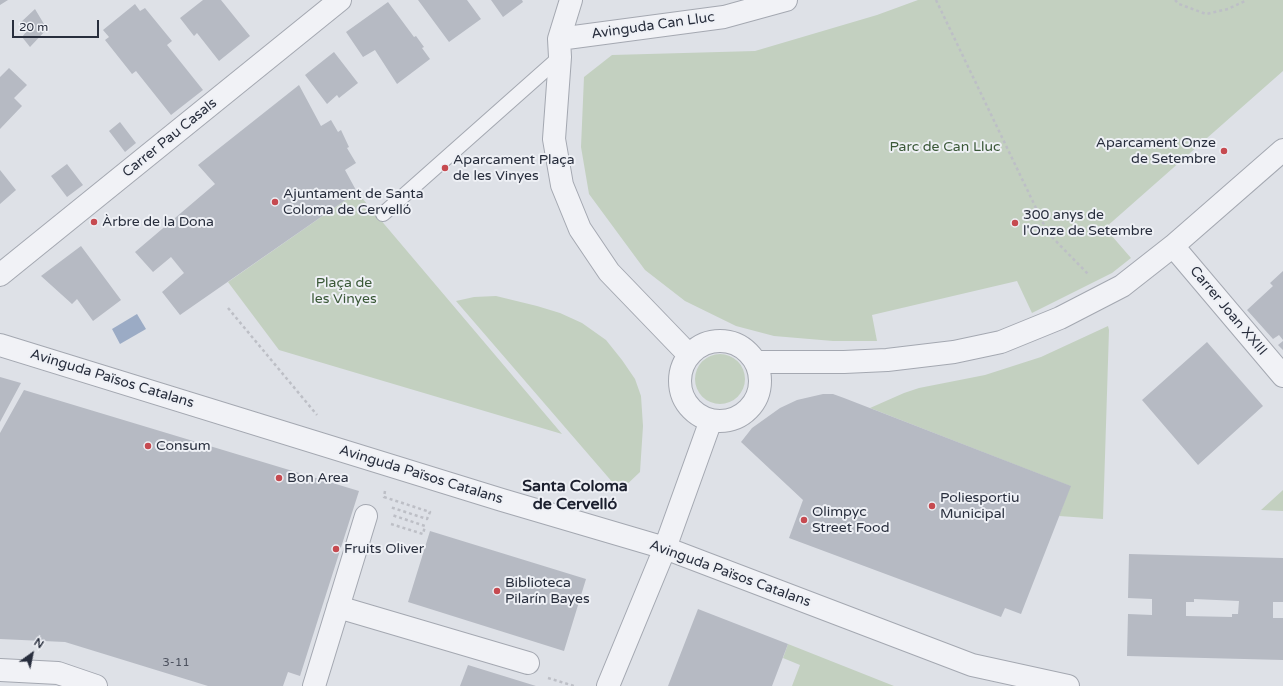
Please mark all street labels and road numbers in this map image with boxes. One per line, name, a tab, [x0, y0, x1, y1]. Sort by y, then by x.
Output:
street label: Avinguda Can Lluc	[590, 9, 716, 43]
street label: Carrer Pau Casals	[119, 95, 221, 181]
street label: Carrer Joan XXIII	[1186, 263, 1270, 359]
street label: Avinguda Països Catalans	[28, 346, 196, 412]
street label: Avinguda Països Catalans	[337, 442, 505, 508]
street label: Avinguda Països Catalans	[647, 537, 813, 611]

